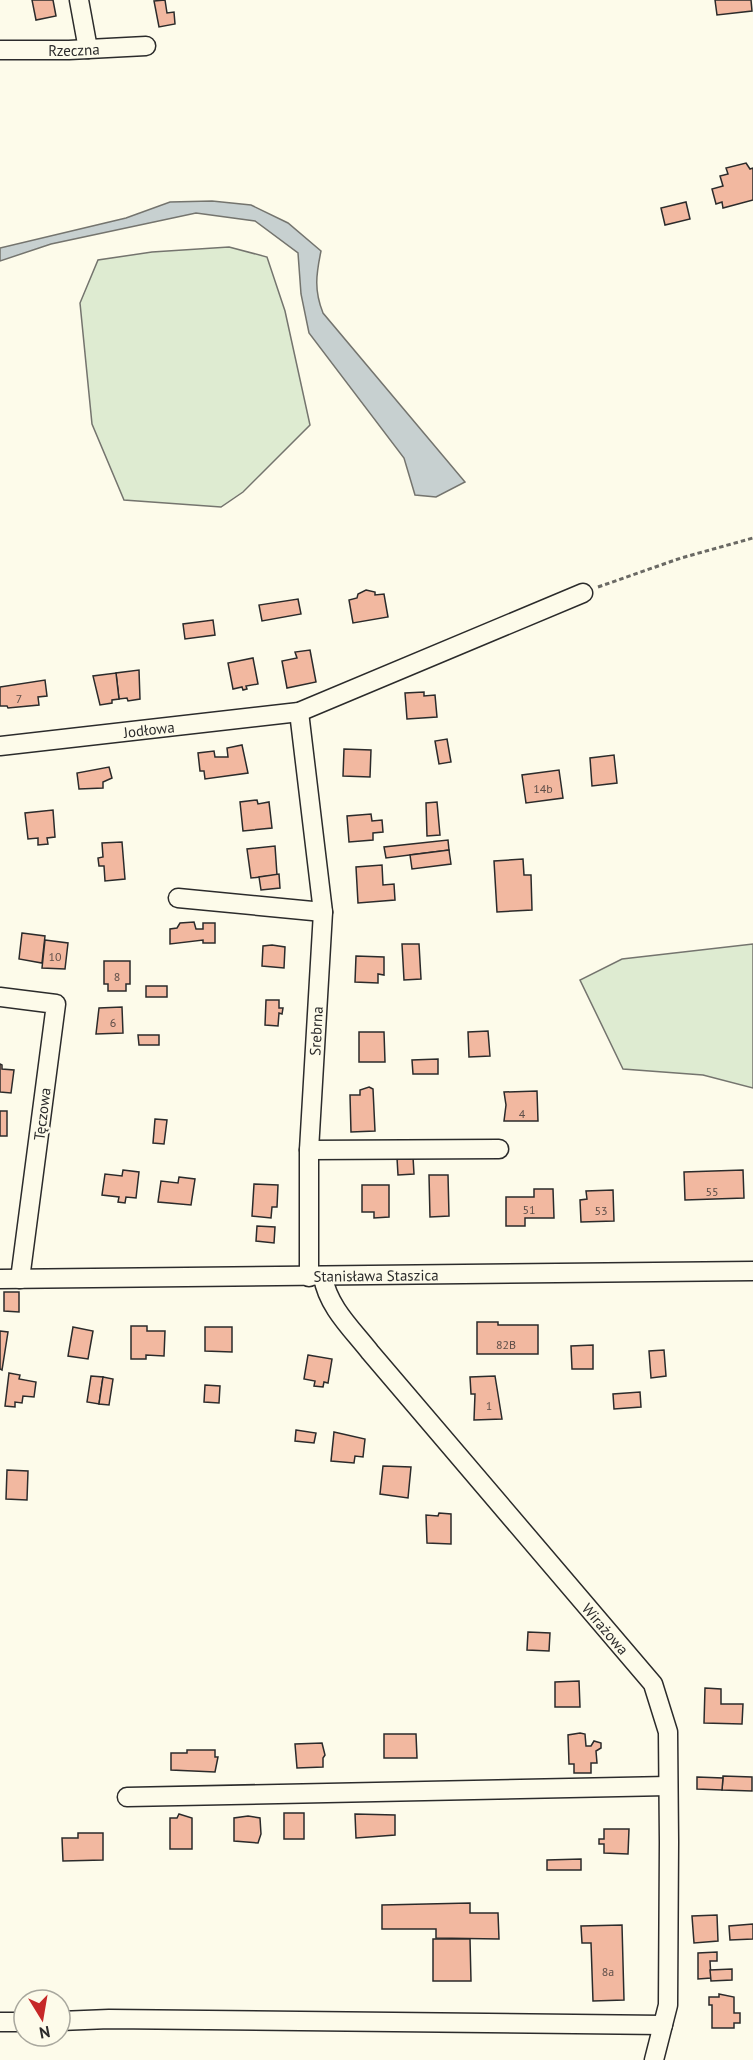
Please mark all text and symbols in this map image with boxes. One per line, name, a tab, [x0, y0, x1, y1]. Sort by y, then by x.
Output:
street label: Rzeczna	[48, 39, 100, 60]
house number: 7	[16, 691, 22, 706]
street label: Jodłowa	[122, 717, 176, 742]
house number: 14b	[533, 781, 553, 796]
house number: 10	[48, 949, 62, 964]
house number: 8	[114, 969, 120, 984]
street label: Srebrna	[305, 1006, 327, 1056]
house number: 6	[110, 1015, 116, 1030]
street label: Tęczowa	[29, 1086, 55, 1142]
house number: 4	[519, 1106, 526, 1121]
house number: 55	[705, 1184, 719, 1199]
house number: 51	[522, 1202, 536, 1217]
house number: 53	[594, 1203, 608, 1218]
street label: Stanisława Staszica	[313, 1265, 439, 1285]
house number: 82B	[496, 1337, 516, 1352]
house number: 1	[486, 1398, 492, 1413]
street label: Wirażowa	[578, 1599, 633, 1658]
house number: 8a	[602, 1964, 614, 1979]
north arrow	[12, 1988, 72, 2048]
text: N	[38, 2022, 52, 2044]

